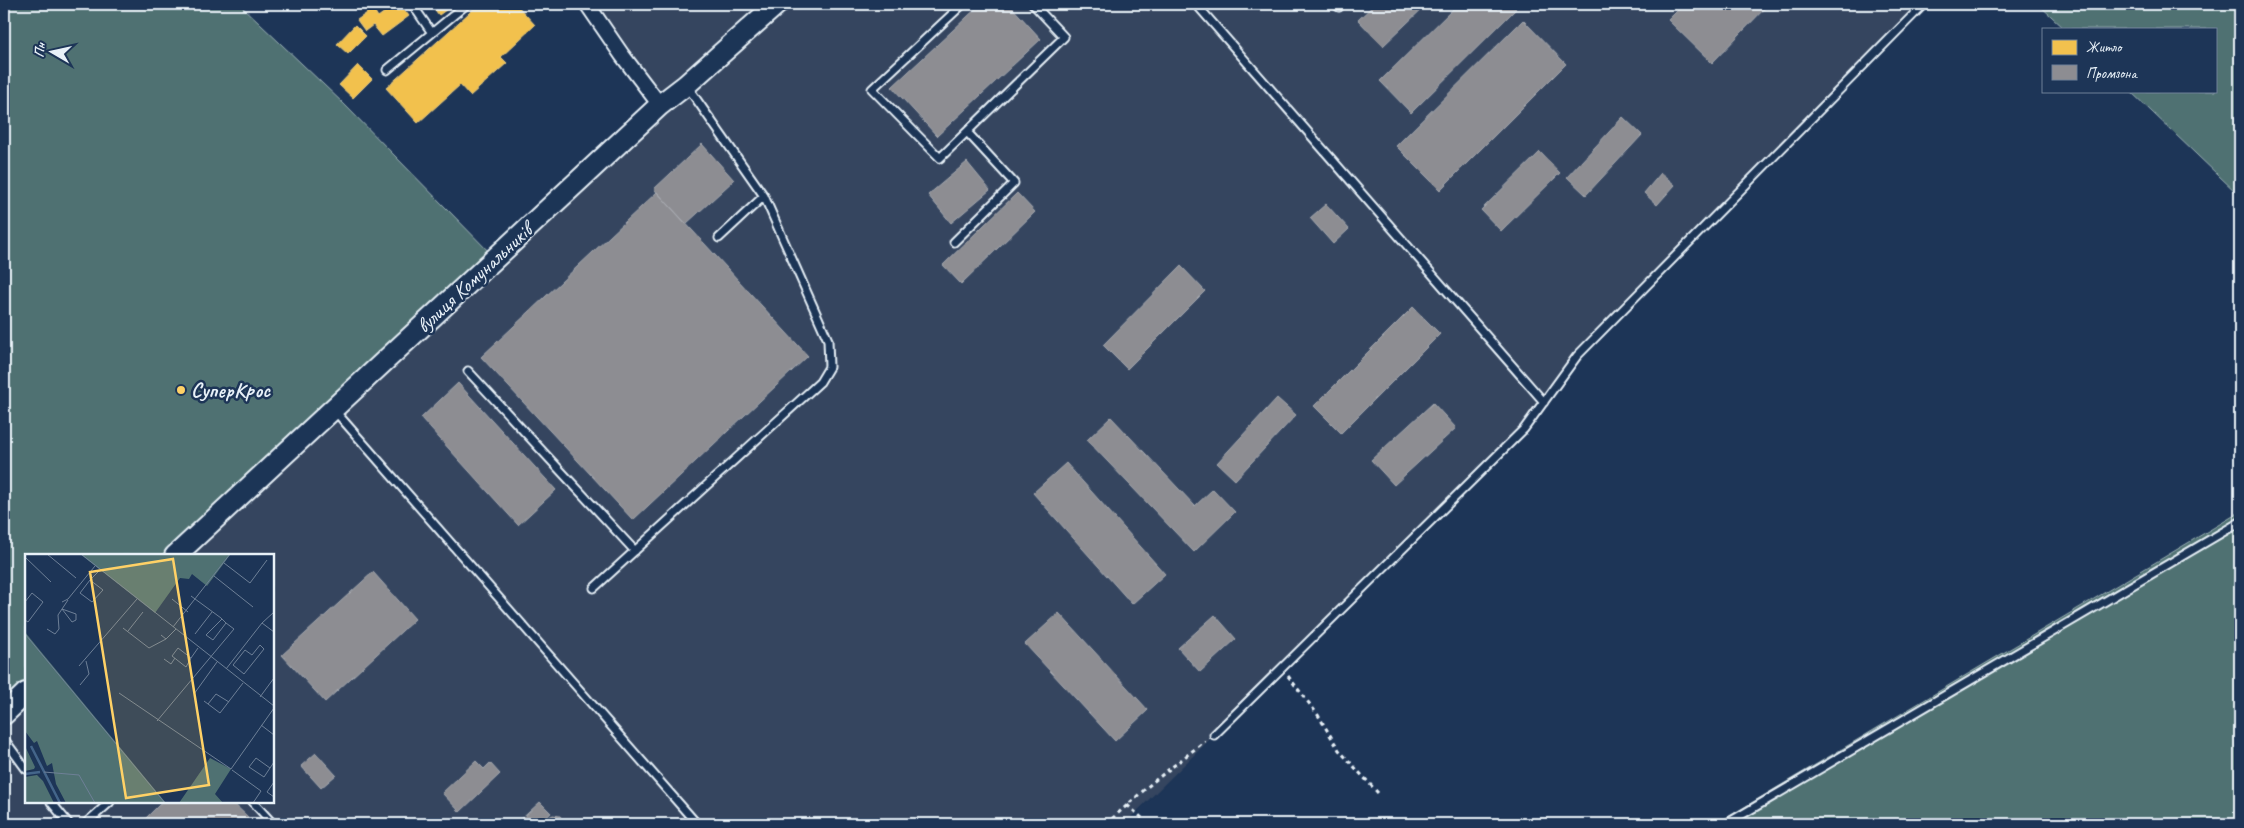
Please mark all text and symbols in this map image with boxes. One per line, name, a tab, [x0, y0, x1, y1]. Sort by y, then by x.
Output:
north arrow	[28, 28, 78, 78]
legend	[2042, 28, 2216, 92]
text: Житло	[2086, 38, 2123, 57]
text: Пн	[30, 41, 49, 59]
text: Промзона	[2086, 64, 2138, 83]
street label: вулиця Комунальників	[411, 214, 541, 338]
place label: СуперКрос	[191, 377, 271, 403]
marker: СуперКрос	[175, 384, 187, 396]
inset map	[25, 554, 274, 803]

